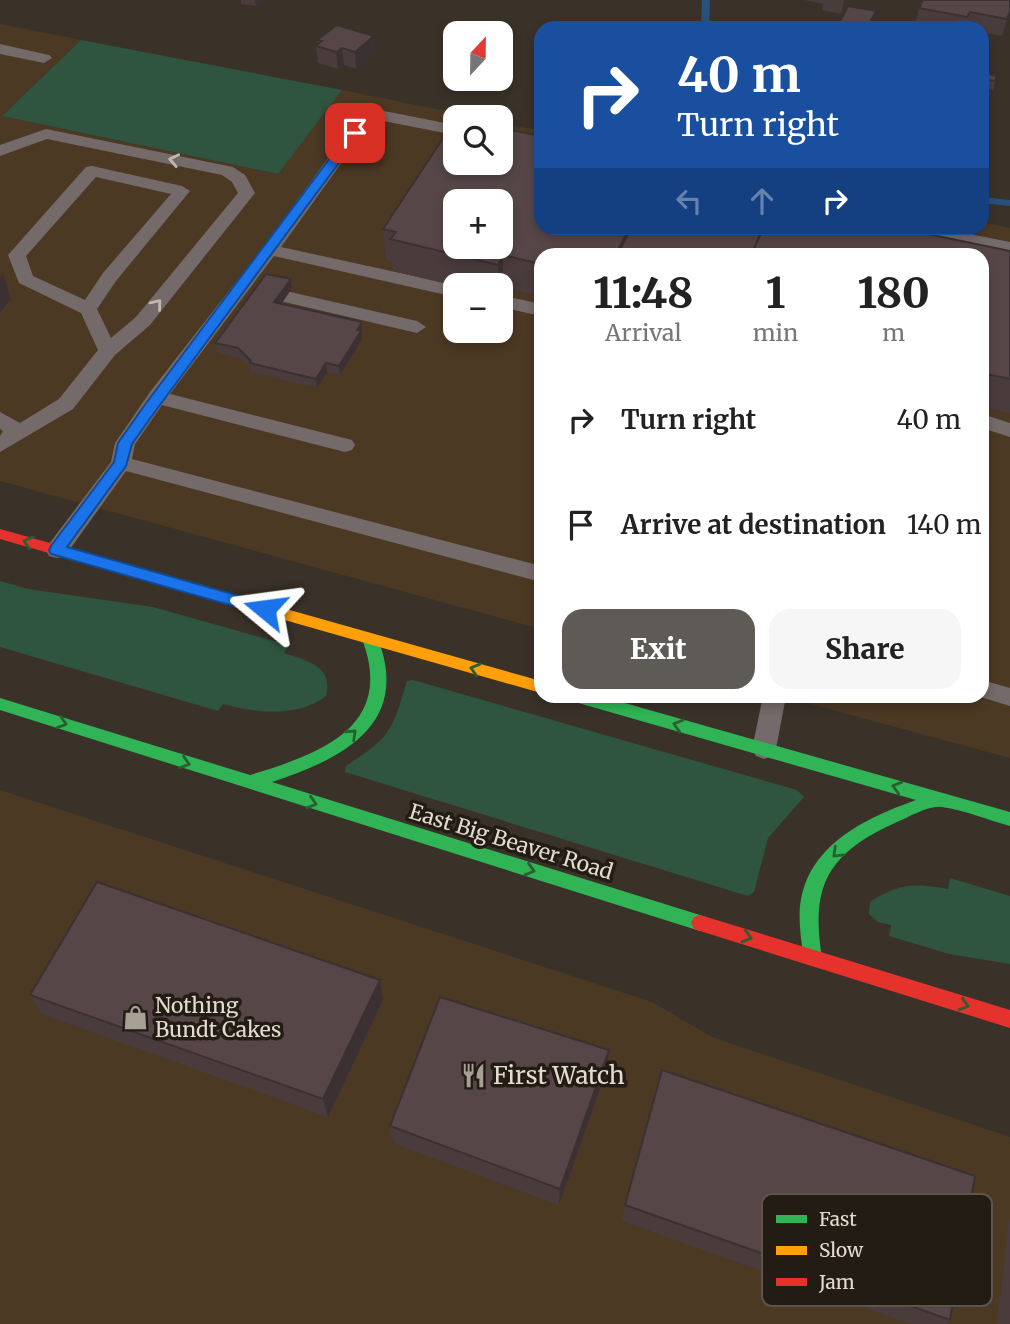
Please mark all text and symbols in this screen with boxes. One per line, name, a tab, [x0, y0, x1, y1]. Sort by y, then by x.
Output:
north arrow	[443, 21, 513, 91]
map controls	[443, 21, 513, 343]
text: 40 m	[677, 44, 801, 105]
icon: right	[562, 49, 653, 140]
pin	[325, 103, 385, 163]
button: search	[443, 105, 513, 175]
text: Turn right	[677, 105, 839, 145]
icon: arrive	[336, 114, 374, 152]
one-way arrow	[168, 154, 180, 169]
icon: left	[670, 182, 708, 220]
icon: ahead	[743, 182, 781, 220]
icon: right	[816, 182, 854, 220]
button: +	[443, 189, 513, 259]
text: 11:48	[593, 267, 694, 319]
text: 1	[766, 267, 785, 319]
text: 180	[857, 267, 930, 319]
button: −	[443, 273, 513, 343]
one-way arrow	[149, 299, 161, 312]
text: Arrival	[605, 318, 682, 347]
text: min	[753, 318, 798, 347]
text: m	[882, 318, 905, 347]
icon: right	[562, 401, 600, 439]
text: Turn right	[621, 403, 756, 436]
text: 40 m	[897, 403, 961, 436]
icon: arrive	[562, 506, 600, 544]
text: Arrive at destination	[621, 508, 886, 541]
text: 140 m	[907, 508, 982, 541]
one-way arrow	[22, 535, 34, 550]
position arrow	[228, 572, 302, 646]
button: Exit	[562, 609, 755, 689]
button: Share	[769, 609, 961, 689]
one-way arrow	[469, 662, 481, 677]
one-way arrow	[55, 715, 67, 730]
one-way arrow	[673, 719, 685, 734]
one-way arrow	[344, 729, 357, 742]
one-way arrow	[179, 755, 191, 769]
one-way arrow	[891, 781, 903, 796]
one-way arrow	[306, 795, 318, 810]
street label: East Big Beaver Road	[406, 798, 617, 885]
one-way arrow	[833, 845, 845, 857]
one-way arrow	[523, 862, 535, 877]
one-way arrow	[741, 929, 753, 944]
place label: Nothing Bundt Cakes	[155, 992, 281, 1043]
one-way arrow	[958, 996, 970, 1011]
shop icon: Nothing Bundt Cakes	[121, 1004, 149, 1032]
place label: First Watch	[493, 1060, 625, 1091]
restaurant icon: First Watch	[459, 1062, 487, 1090]
legend	[762, 1194, 992, 1306]
text: Fast	[819, 1207, 857, 1231]
text: Slow	[819, 1238, 864, 1262]
text: Jam	[818, 1270, 855, 1294]

